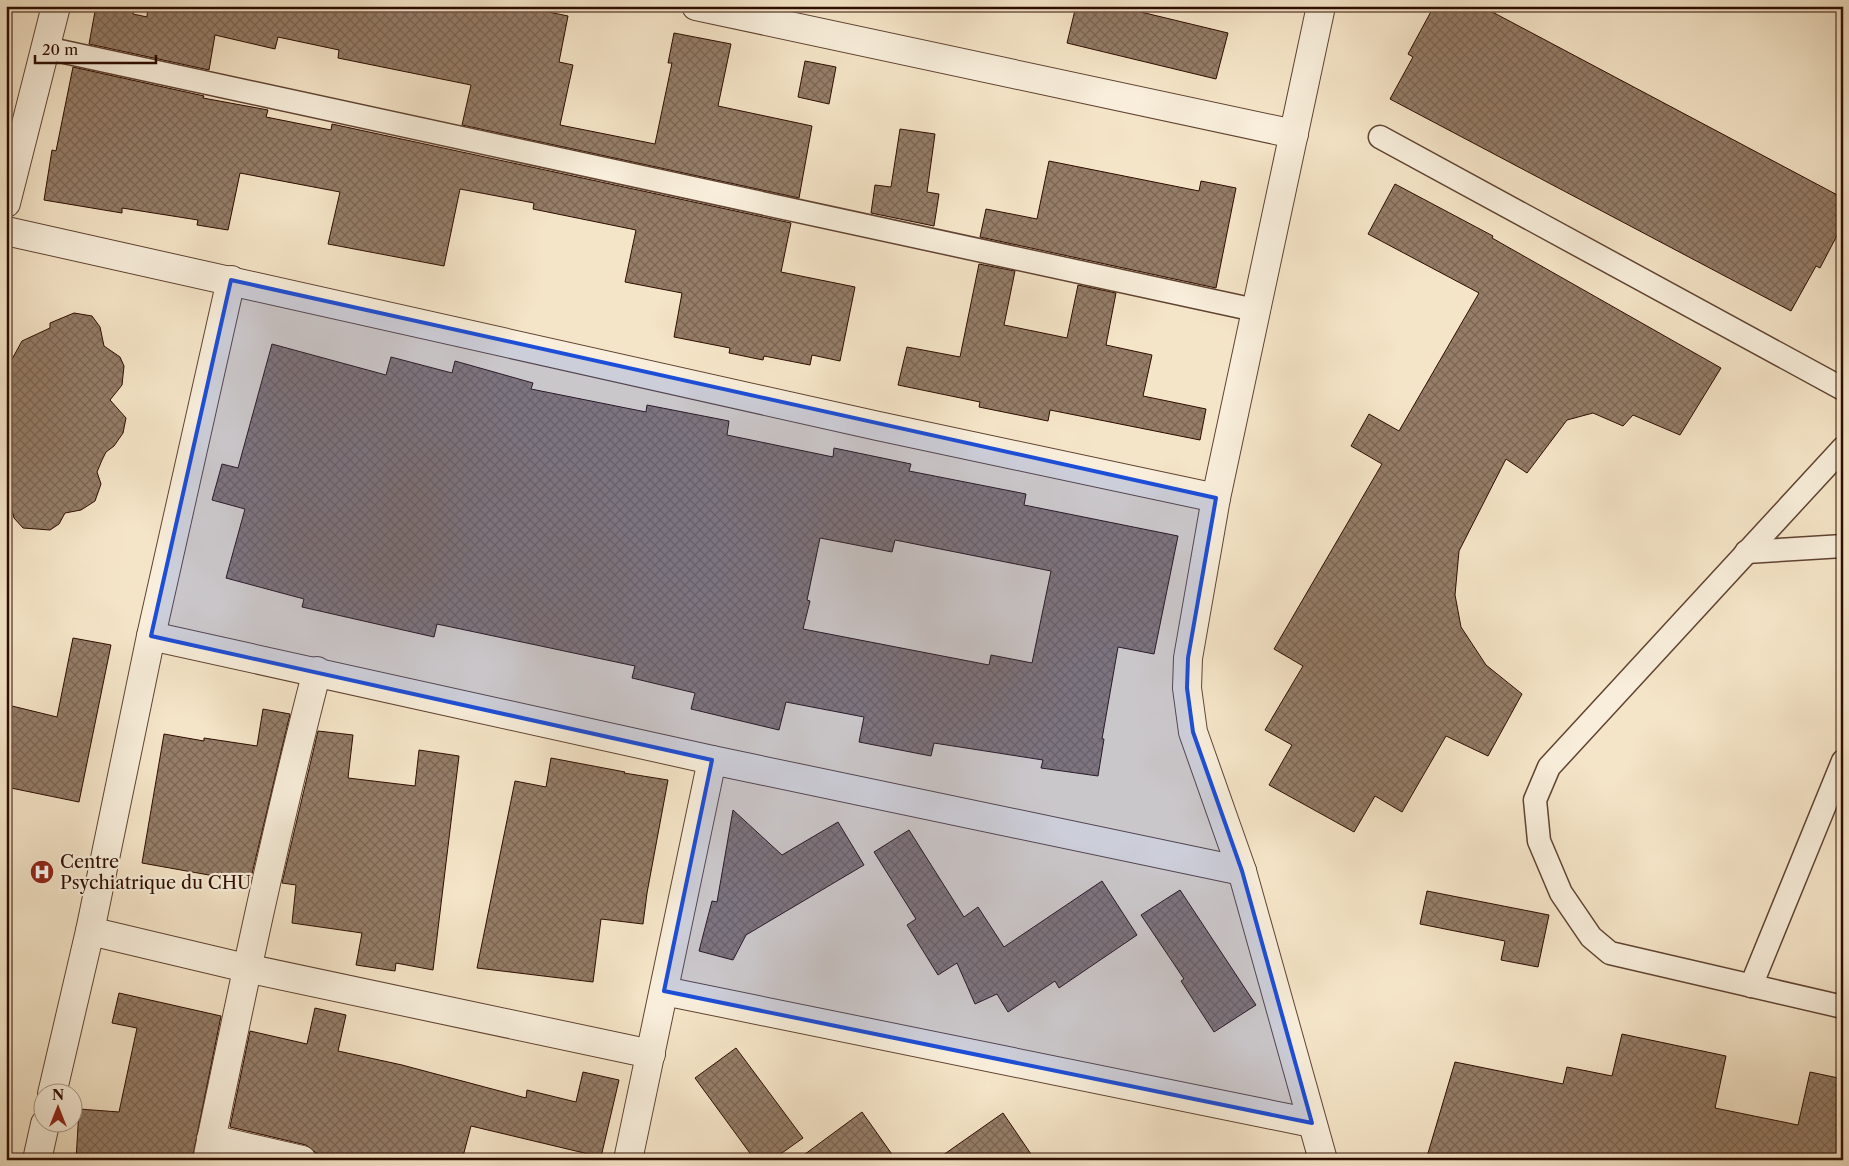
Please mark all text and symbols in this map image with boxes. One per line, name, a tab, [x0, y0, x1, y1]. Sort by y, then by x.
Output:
scale bar	[35, 32, 156, 64]
text: 20 m	[42, 40, 78, 59]
place label: Centre Psychiatrique du CHU	[60, 851, 251, 894]
hospital icon: Centre Psychiatrique du CHU	[29, 859, 55, 885]
north arrow	[32, 1084, 82, 1134]
text: N	[52, 1086, 64, 1104]

